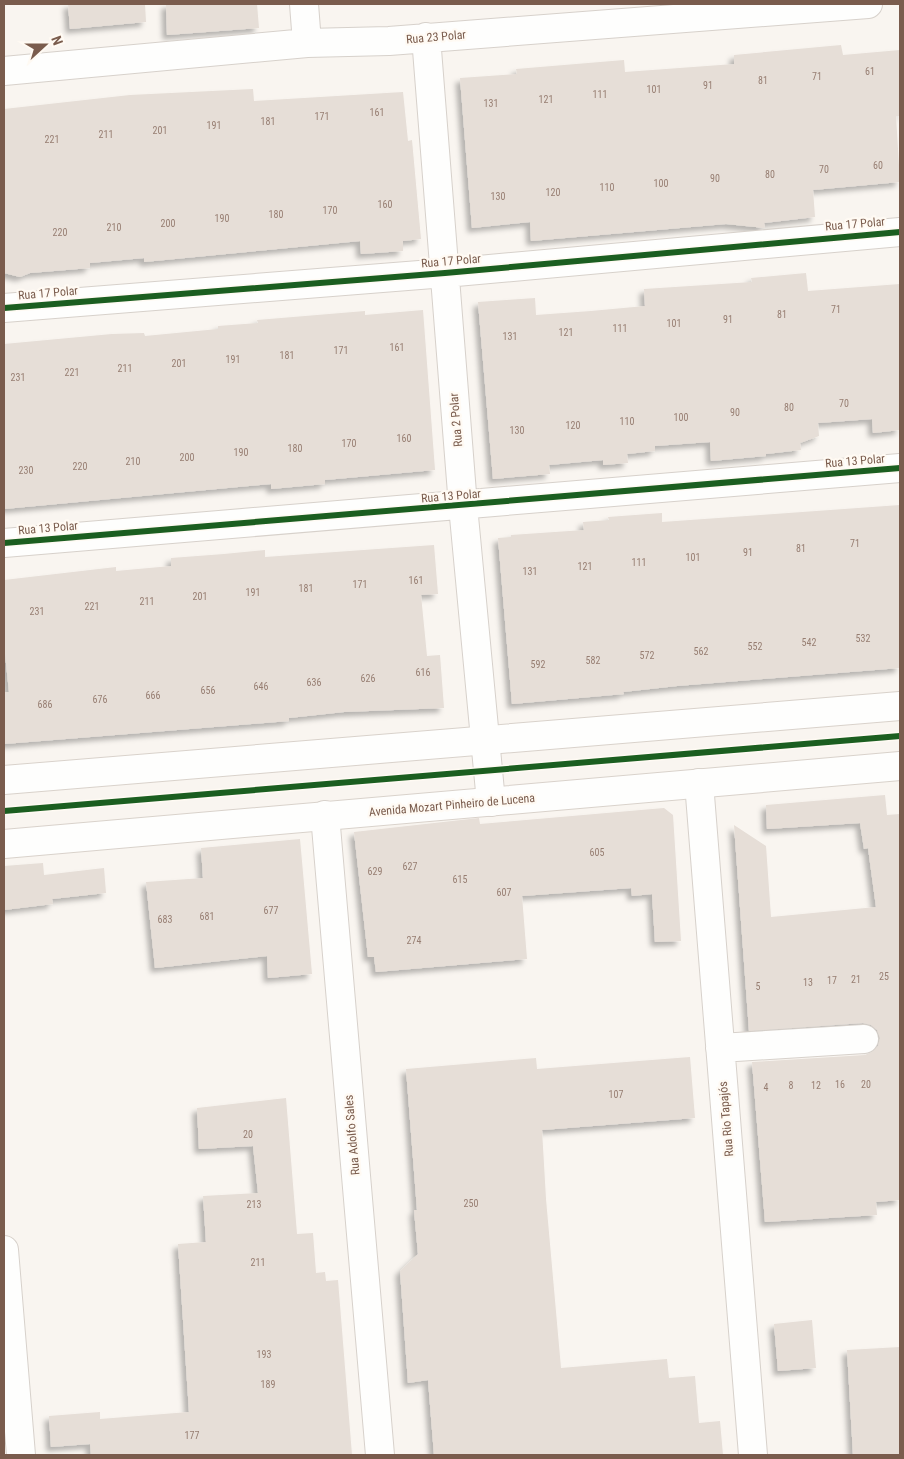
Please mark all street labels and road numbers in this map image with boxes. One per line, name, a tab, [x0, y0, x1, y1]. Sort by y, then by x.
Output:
street label: Rua 23 Polar	[405, 27, 467, 47]
street label: Rua 17 Polar	[824, 214, 886, 234]
street label: Rua 17 Polar	[420, 251, 482, 271]
street label: Rua 17 Polar	[17, 283, 79, 303]
street label: Rua 2 Polar	[447, 392, 465, 448]
street label: Rua 13 Polar	[824, 451, 886, 471]
street label: Rua 13 Polar	[420, 486, 482, 506]
street label: Rua 13 Polar	[17, 518, 79, 538]
street label: Avenida Mozart Pinheiro de Lucena	[368, 791, 536, 819]
street label: Rua Rio Tapajós	[716, 1081, 736, 1157]
street label: Rua Adolfo Sales	[342, 1094, 362, 1176]

